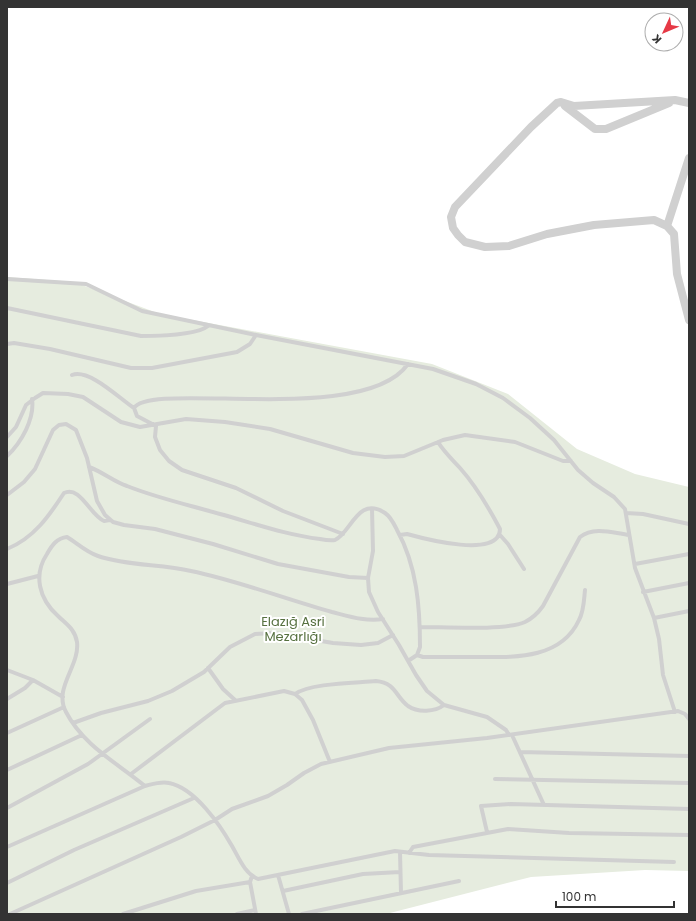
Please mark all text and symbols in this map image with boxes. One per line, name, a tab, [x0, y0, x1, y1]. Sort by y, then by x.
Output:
north arrow	[644, 12, 684, 52]
text: K	[648, 30, 665, 47]
park label: Elazığ Asri Mezarlığı	[261, 612, 325, 646]
scale bar	[556, 883, 674, 909]
text: 100 m	[562, 888, 596, 905]

